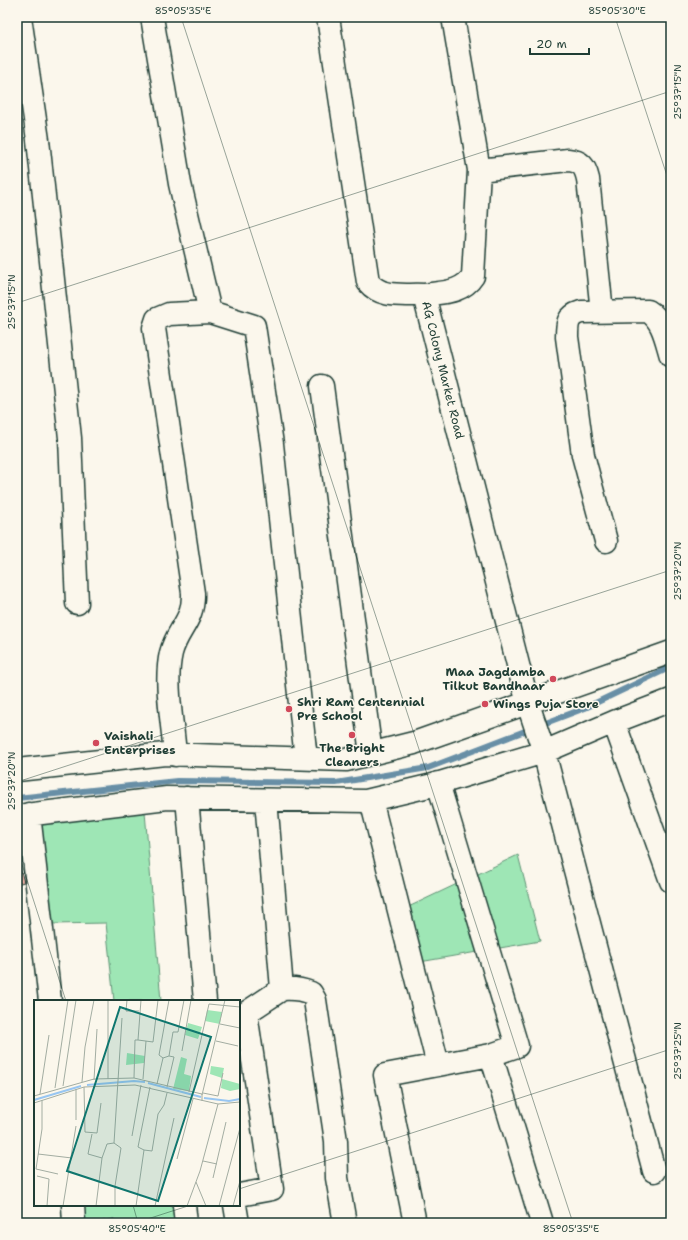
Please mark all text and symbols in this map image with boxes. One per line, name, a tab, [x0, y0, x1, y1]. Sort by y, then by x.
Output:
text: 85°05'35"E	[155, 4, 211, 17]
text: 85°05'30"E	[588, 4, 646, 17]
scale bar	[530, 30, 589, 56]
text: 20 m	[536, 36, 567, 52]
text: 25°37'15"N	[671, 64, 684, 120]
text: 25°37'15"N	[5, 274, 18, 330]
street label: AG Colony Market Road	[418, 299, 468, 441]
text: 25°37'20"N	[671, 542, 684, 600]
place label: Maa Jagdamba Tilkut Bandhaar	[443, 664, 546, 694]
marker: Maa Jagdamba Tilkut Bandhaar	[548, 674, 558, 684]
place label: Shri Ram Centennial Pre School	[297, 694, 425, 724]
place label: Wings Puja Store	[493, 696, 599, 712]
marker: Wings Puja Store	[480, 699, 490, 709]
marker: Shri Ram Centennial Pre School	[284, 704, 294, 714]
place label: Vaishali Enterprises	[104, 728, 176, 758]
marker: The Bright Cleaners	[347, 730, 357, 740]
marker: Vaishali Enterprises	[91, 738, 101, 748]
place label: The Bright Cleaners	[319, 740, 385, 770]
text: 25°37'20"N	[5, 752, 18, 810]
inset map	[34, 1000, 240, 1206]
text: 25°37'25"N	[671, 1022, 684, 1080]
text: 85°05'40"E	[108, 1222, 166, 1235]
text: 85°05'35"E	[543, 1222, 599, 1235]

